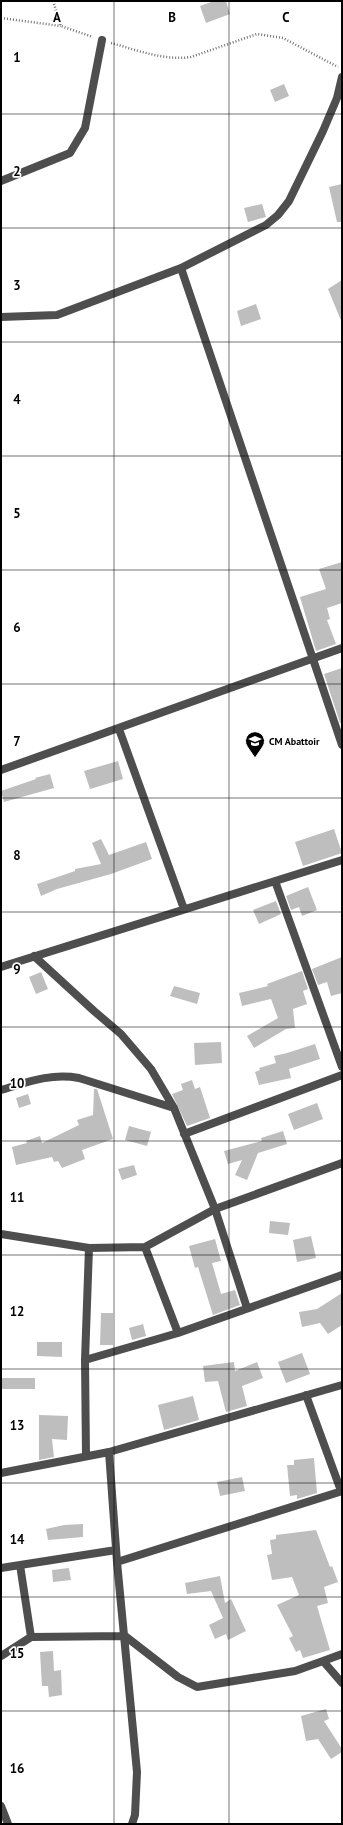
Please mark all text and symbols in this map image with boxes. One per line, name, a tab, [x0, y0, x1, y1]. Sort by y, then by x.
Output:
text: A	[53, 9, 61, 26]
text: B	[168, 9, 176, 26]
text: C	[282, 9, 290, 26]
text: 1	[13, 49, 21, 66]
text: 2	[13, 163, 21, 180]
text: 3	[13, 277, 21, 294]
text: 4	[13, 391, 21, 408]
text: 5	[13, 505, 21, 522]
text: 6	[13, 619, 21, 636]
school or university icon: CM Abattoir	[244, 730, 266, 758]
text: 7	[13, 733, 21, 750]
place label: CM Abattoir	[269, 735, 320, 748]
text: 8	[13, 847, 21, 864]
text: 9	[13, 961, 21, 978]
text: 10	[10, 1075, 24, 1092]
text: 11	[10, 1189, 24, 1206]
text: 12	[10, 1303, 24, 1320]
text: 13	[10, 1417, 24, 1434]
text: 14	[10, 1531, 25, 1548]
text: 15	[10, 1645, 24, 1662]
text: 16	[10, 1760, 24, 1777]

